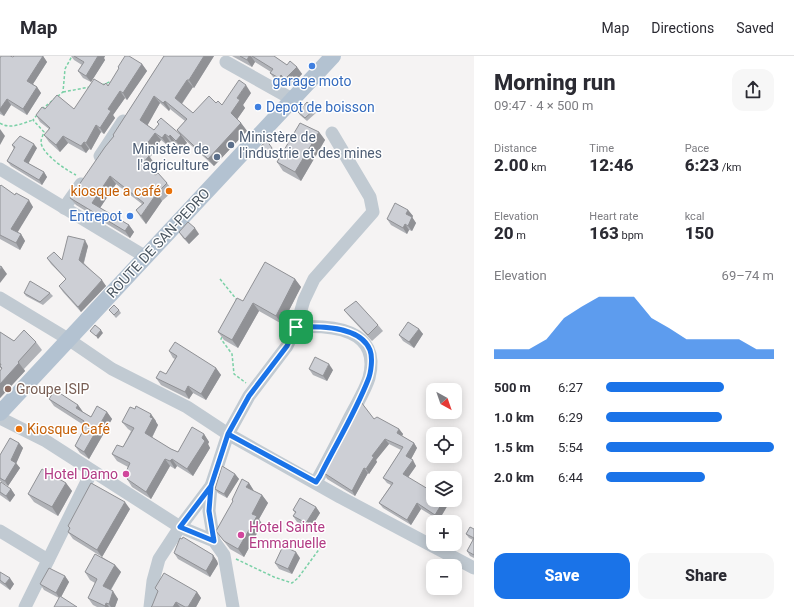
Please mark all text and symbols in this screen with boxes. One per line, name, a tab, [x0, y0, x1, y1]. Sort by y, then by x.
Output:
text: Map	[20, 16, 58, 39]
text: Map	[602, 20, 629, 36]
text: Directions	[651, 20, 714, 36]
text: Saved	[736, 20, 774, 36]
marker: garage moto	[307, 61, 317, 71]
button: share	[732, 69, 774, 111]
text: Morning run	[494, 70, 616, 95]
place label: garage moto	[272, 73, 352, 89]
text: 09:47 · 4 × 500 m	[494, 98, 593, 113]
place label: Depot de boisson	[266, 99, 375, 115]
marker: Depot de boisson	[253, 102, 263, 112]
place label: Ministère de l'industrie et des mines	[239, 129, 382, 161]
marker: Ministère de l'industrie et des mines	[226, 140, 236, 150]
place label: Ministère de l'agriculture	[132, 141, 209, 173]
text: Distance	[494, 142, 537, 155]
text: Time	[589, 142, 614, 155]
text: Pace	[685, 142, 709, 155]
marker: Ministère de l'agriculture	[212, 152, 222, 162]
text: 2.00	[494, 155, 528, 175]
text: 12:46	[589, 155, 634, 175]
text: 6:23	[685, 155, 719, 175]
text: km	[528, 161, 546, 174]
text: /km	[719, 161, 742, 174]
place label: kiosque a café	[71, 183, 161, 199]
street label: ROUTE DE SAN-PEDRO	[103, 185, 213, 301]
marker: kiosque a café	[164, 186, 174, 196]
place label: Entrepot	[69, 208, 122, 224]
text: Elevation	[494, 210, 539, 223]
text: Heart rate	[589, 210, 638, 223]
text: kcal	[685, 210, 705, 223]
marker: Entrepot	[125, 211, 135, 221]
text: 20	[494, 223, 514, 243]
text: 163	[589, 223, 619, 243]
text: 150	[685, 223, 714, 243]
text: m	[514, 229, 526, 242]
text: bpm	[619, 229, 643, 242]
text: Elevation	[494, 268, 547, 283]
text: 69–74 m	[722, 268, 774, 283]
pin	[279, 310, 313, 344]
icon: arrive	[285, 316, 307, 338]
text: 500 m	[494, 380, 531, 395]
text: 6:27	[558, 380, 583, 395]
place label: Groupe ISIP	[16, 381, 90, 397]
north arrow	[426, 383, 462, 419]
map controls	[426, 383, 462, 595]
marker: Groupe ISIP	[3, 384, 13, 394]
text: 1.0 km	[494, 410, 534, 425]
text: 6:29	[558, 410, 583, 425]
place label: Kiosque Café	[27, 421, 110, 437]
marker: Kiosque Café	[14, 424, 24, 434]
button: locate	[426, 427, 462, 463]
text: 1.5 km	[494, 440, 534, 455]
text: 5:54	[558, 440, 583, 455]
place label: Hotel Damo	[44, 466, 118, 482]
marker: Hotel Damo	[121, 469, 131, 479]
text: 2.0 km	[494, 470, 534, 485]
text: 6:44	[558, 470, 583, 485]
button: layers	[426, 471, 462, 507]
button: +	[426, 515, 462, 551]
place label: Hotel Sainte Emmanuelle	[249, 519, 326, 551]
marker: Hotel Sainte Emmanuelle	[236, 530, 246, 540]
button: Save	[494, 553, 630, 599]
button: Share	[638, 553, 774, 599]
button: −	[426, 559, 462, 595]

